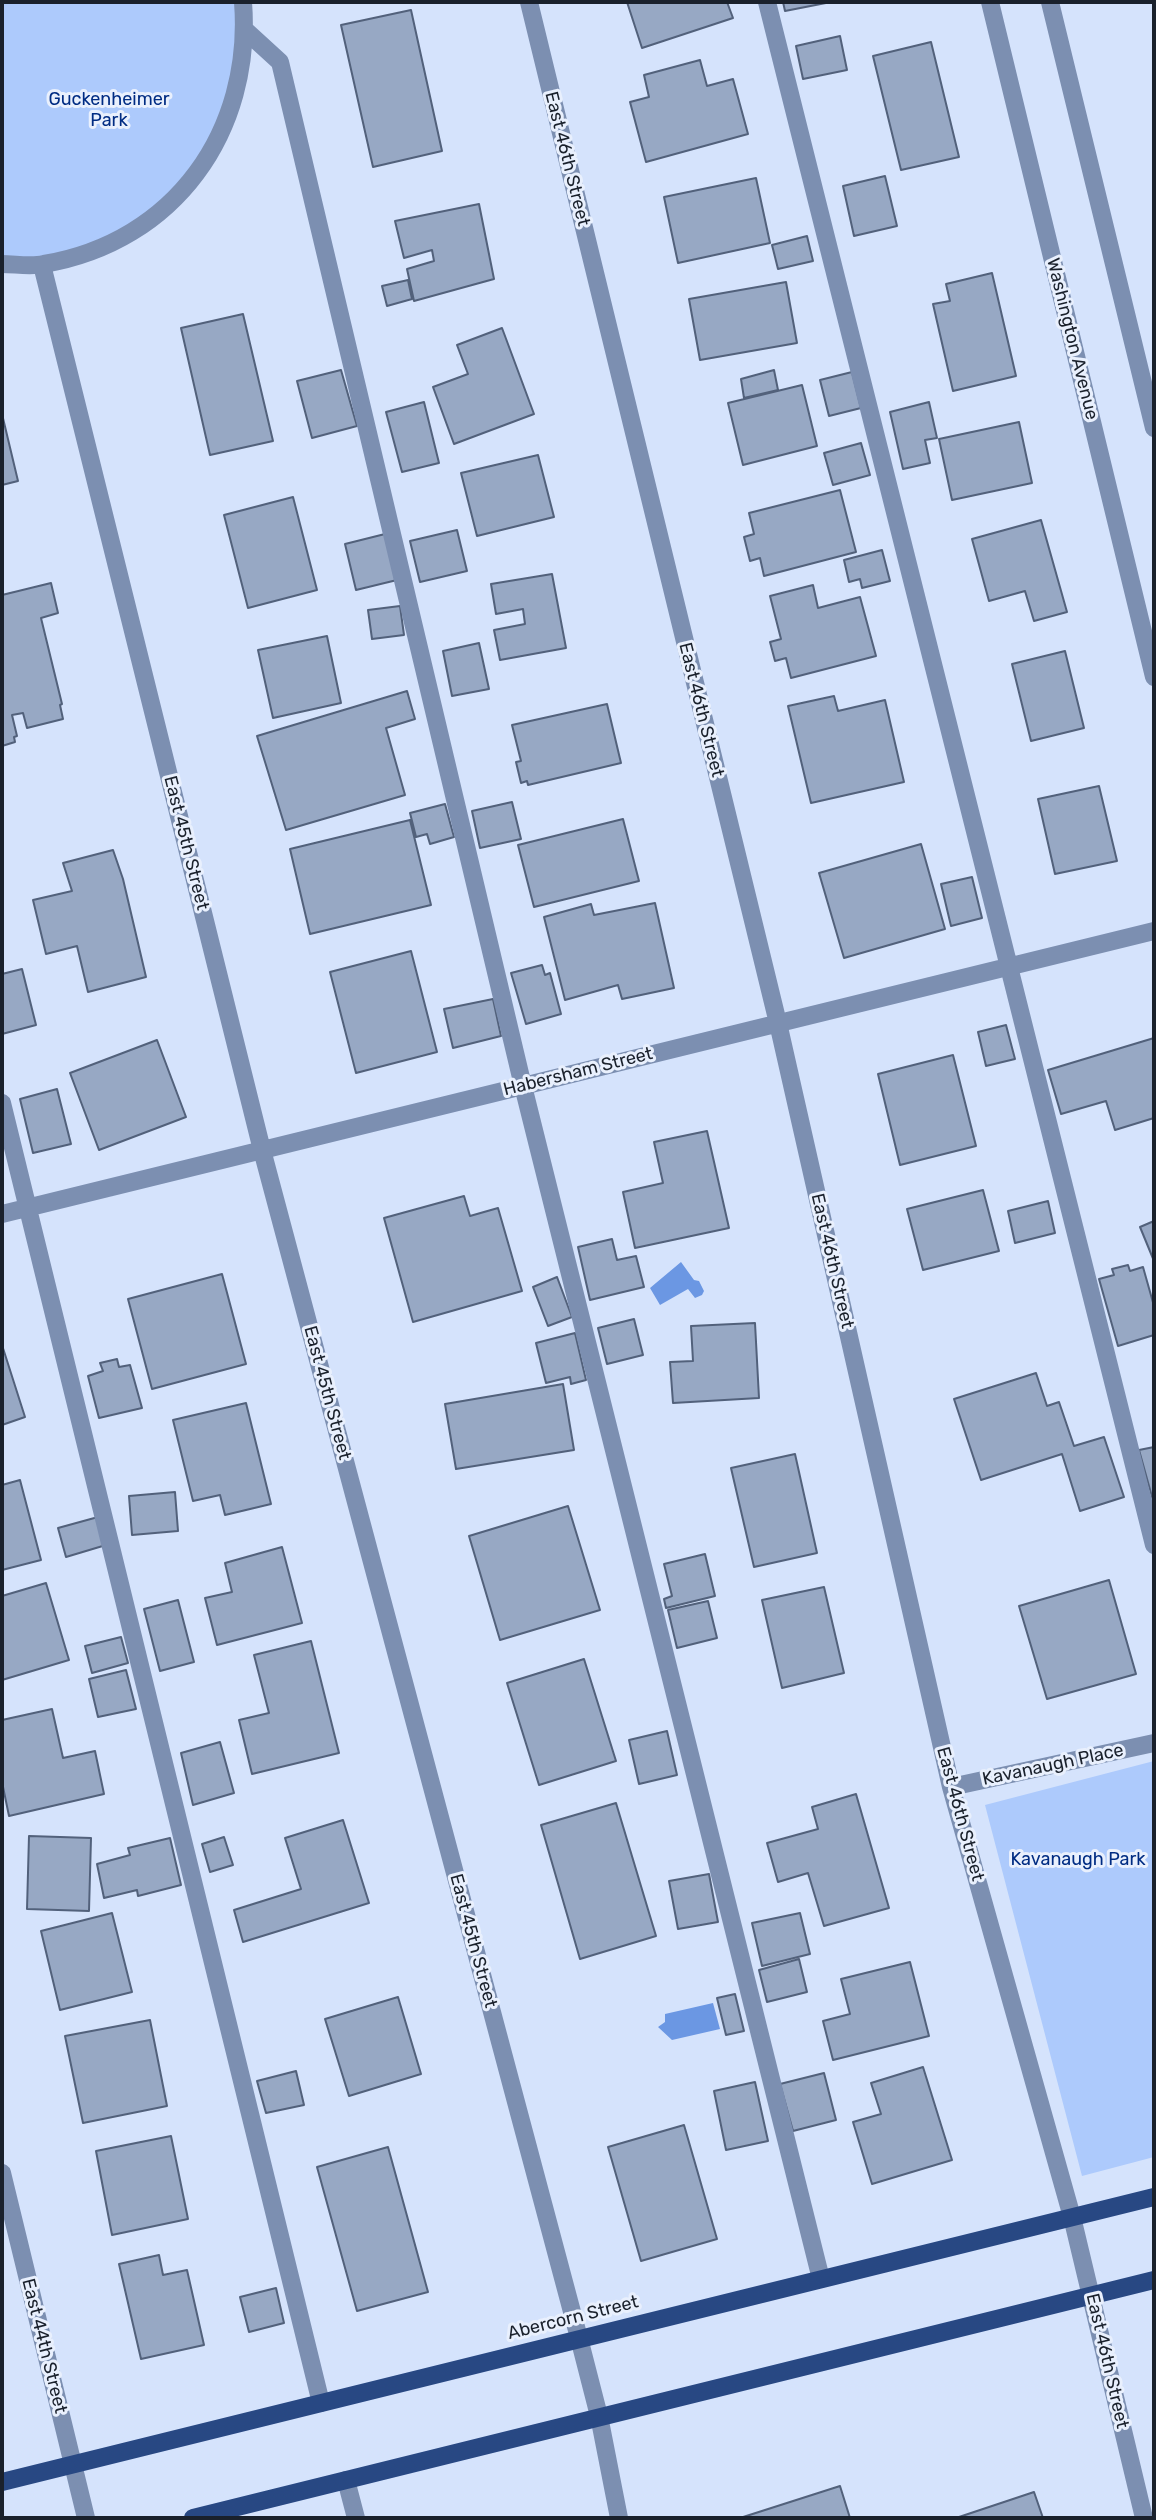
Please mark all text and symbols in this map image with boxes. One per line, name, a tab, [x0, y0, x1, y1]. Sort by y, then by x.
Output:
park label: Guckenheimer Park	[48, 89, 170, 132]
street label: East 46th Street	[540, 89, 594, 229]
street label: Washington Avenue	[1041, 256, 1103, 422]
street label: East 46th Street	[674, 640, 728, 780]
street label: East 45th Street	[159, 774, 213, 912]
street label: Habersham Street	[501, 1043, 655, 1101]
street label: East 46th Street	[806, 1191, 858, 1331]
street label: East 45th Street	[299, 1324, 355, 1462]
street label: Kavanaugh Place	[980, 1740, 1126, 1790]
street label: East 46th Street	[932, 1745, 988, 1883]
park label: Kavanaugh Park	[1010, 1849, 1146, 1871]
street label: East 45th Street	[445, 1872, 501, 2010]
street label: East 44th Street	[17, 2276, 71, 2416]
street label: Abercorn Street	[505, 2291, 641, 2345]
street label: East 46th Street	[1081, 2291, 1133, 2431]

